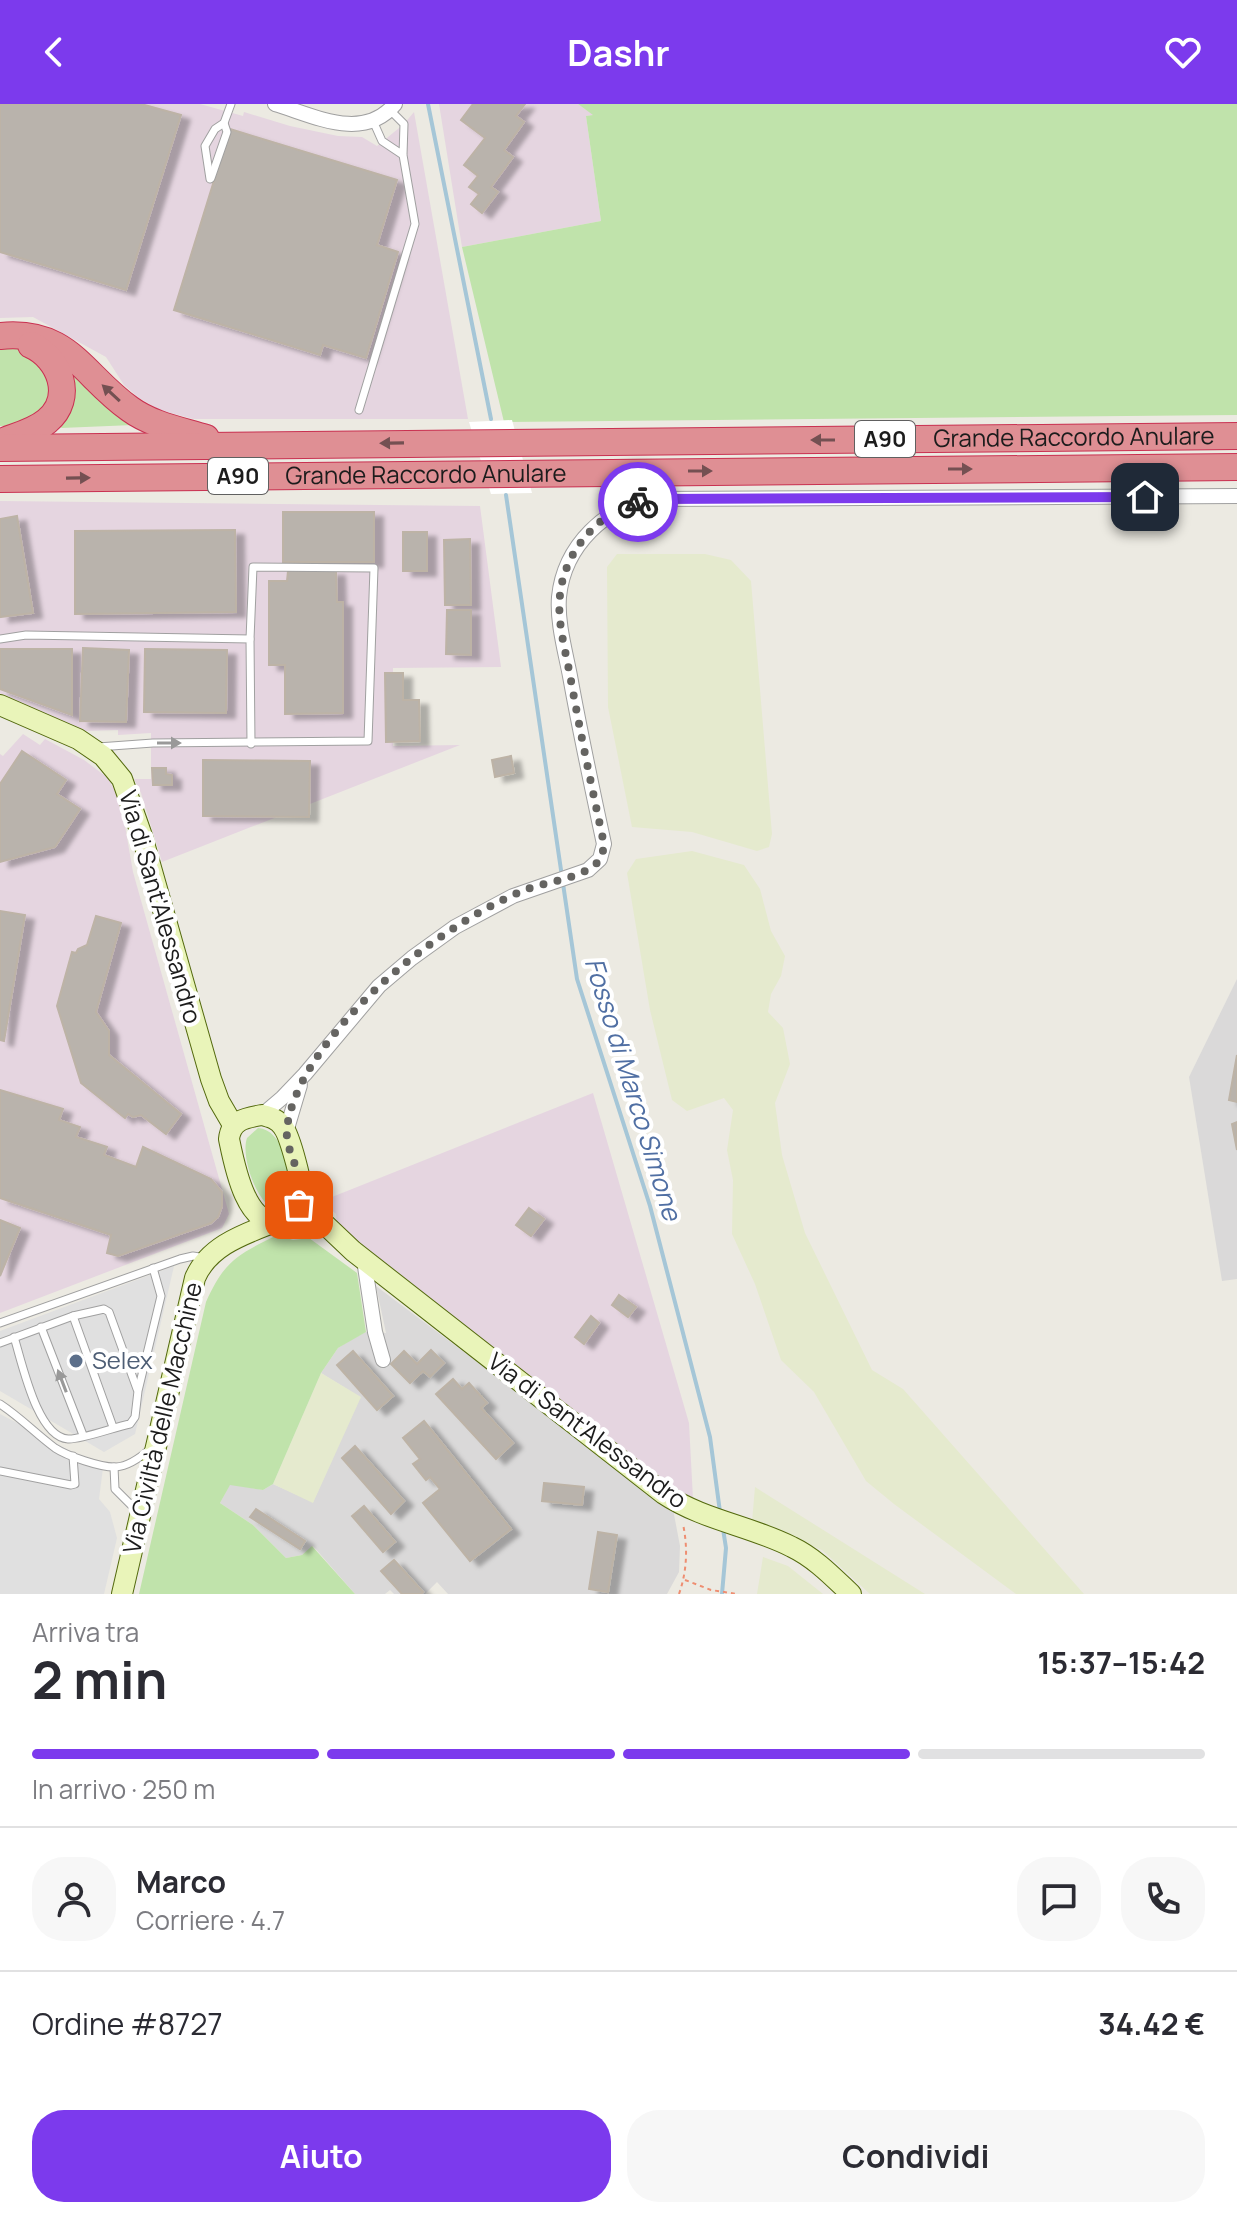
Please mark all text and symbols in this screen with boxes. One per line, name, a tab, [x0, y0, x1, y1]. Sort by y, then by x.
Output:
text: Dashr	[567, 28, 670, 77]
icon: back	[32, 30, 76, 74]
icon: heart	[1161, 30, 1205, 74]
one-way arrow	[102, 384, 121, 402]
street label: Grande Raccordo Anulare	[933, 418, 1215, 454]
road number: A90	[855, 421, 915, 457]
one-way arrow	[810, 434, 835, 446]
one-way arrow	[379, 437, 404, 450]
street label: Grande Raccordo Anulare	[285, 456, 567, 491]
road number: A90	[208, 458, 268, 494]
courier	[598, 462, 678, 542]
one-way arrow	[948, 463, 973, 475]
pin	[1111, 463, 1179, 531]
one-way arrow	[688, 465, 713, 477]
one-way arrow	[66, 472, 91, 485]
icon: home	[1123, 475, 1167, 519]
icon: bike	[616, 480, 660, 524]
one-way arrow	[157, 737, 182, 749]
street label: Via di Sant'Alessandro	[112, 786, 211, 1027]
water label: Fosso di Marco Simone	[577, 953, 692, 1226]
pin	[265, 1171, 333, 1239]
icon: bag	[277, 1183, 321, 1227]
street label: Via Civiltà delle Macchine	[114, 1279, 209, 1557]
place label: Selex	[92, 1343, 153, 1376]
street label: Via di Sant'Alessandro	[482, 1344, 694, 1515]
marker: Selex	[67, 1352, 85, 1370]
one-way arrow	[55, 1369, 68, 1393]
text: Arriva tra	[32, 1614, 139, 1650]
text: 15:37–15:42	[1037, 1642, 1205, 1683]
text: 2 min	[32, 1644, 167, 1715]
text: In arrivo · 250 m	[32, 1771, 215, 1807]
button: person	[32, 1857, 116, 1941]
button: chat	[1017, 1857, 1101, 1941]
button: phone	[1121, 1857, 1205, 1941]
text: Marco	[136, 1861, 226, 1902]
text: Corriere · 4.7	[136, 1902, 285, 1938]
text: Ordine #8727	[32, 2003, 223, 2044]
text: 34.42 €	[1098, 2003, 1205, 2044]
button: Aiuto	[32, 2110, 611, 2202]
button: Condividi	[627, 2110, 1205, 2202]

